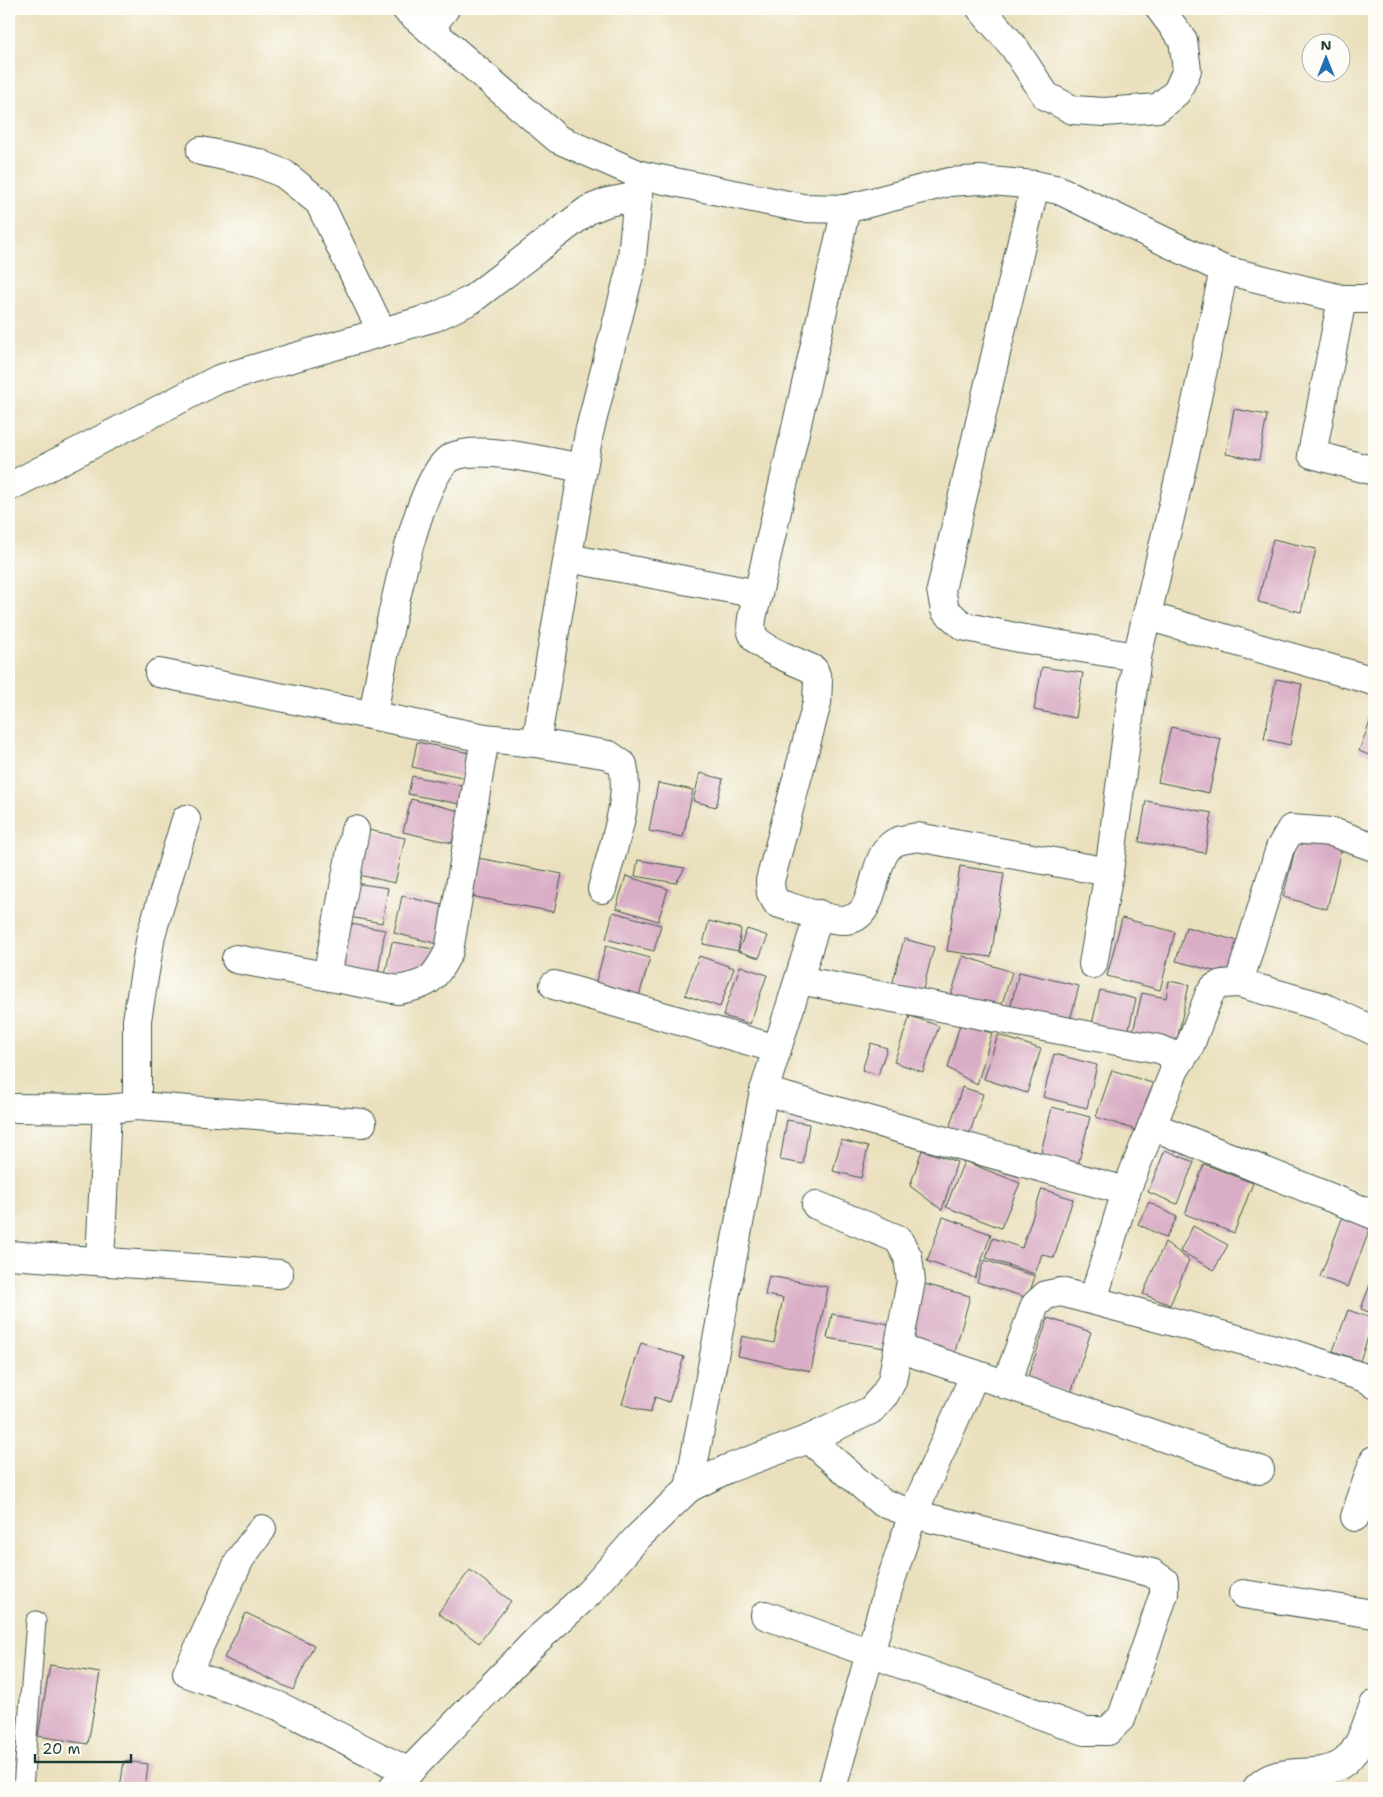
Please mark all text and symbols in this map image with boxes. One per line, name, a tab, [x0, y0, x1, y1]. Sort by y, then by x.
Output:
north arrow	[1300, 32, 1350, 82]
text: N	[1320, 36, 1332, 54]
scale bar	[35, 1732, 131, 1764]
text: 20 m	[42, 1739, 81, 1759]

